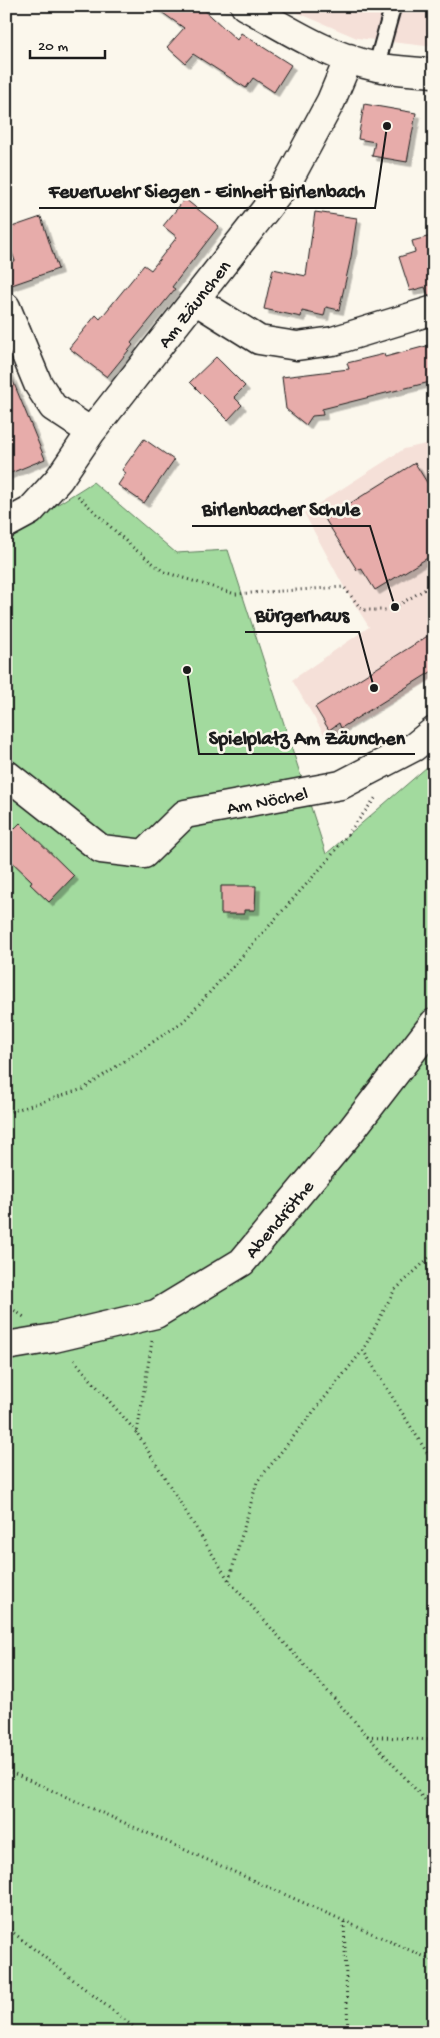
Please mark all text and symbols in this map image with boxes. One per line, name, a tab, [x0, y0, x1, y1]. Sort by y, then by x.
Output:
scale bar	[30, 28, 105, 60]
text: 20 m	[38, 38, 68, 56]
callout: Feuerwehr Siegen - Einheit Birlenbach	[39, 173, 375, 208]
text: Feuerwehr Siegen - Einheit Birlenbach	[48, 182, 365, 205]
street label: Am Zäunchen	[154, 257, 237, 354]
callout: Birlenbacher Schule	[192, 491, 370, 526]
text: Birlenbacher Schule	[201, 500, 361, 523]
callout: Bürgerhaus	[245, 597, 359, 632]
text: Bürgerhaus	[254, 606, 351, 629]
callout: Spielplatz Am Zäunchen	[199, 719, 415, 754]
text: Spielplatz Am Zäunchen	[209, 729, 406, 752]
street label: Am Nöchel	[225, 783, 310, 822]
street label: Abendröthe	[241, 1176, 320, 1264]

